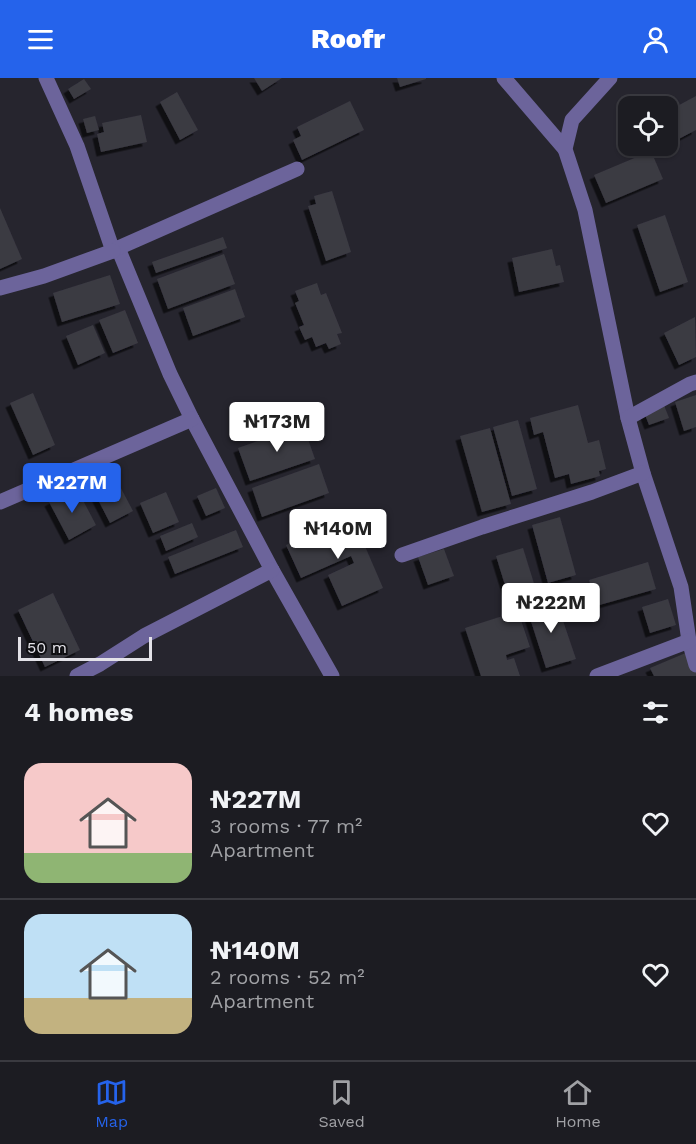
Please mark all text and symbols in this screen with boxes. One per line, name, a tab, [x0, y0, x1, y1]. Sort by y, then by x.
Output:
icon: menu	[24, 23, 57, 56]
text: Roofr	[311, 23, 385, 55]
icon: person	[639, 23, 672, 56]
map controls	[618, 96, 678, 156]
button: locate	[618, 96, 678, 156]
pin: ₦173M	[235, 402, 319, 453]
text: ₦173M	[243, 409, 311, 433]
pin: ₦227M	[30, 463, 114, 514]
text: ₦227M	[37, 470, 107, 494]
pin: ₦140M	[296, 509, 380, 560]
text: ₦140M	[303, 516, 373, 540]
pin: ₦222M	[509, 583, 593, 634]
text: ₦222M	[516, 590, 586, 614]
scale bar	[18, 634, 152, 662]
text: 50 m	[27, 638, 67, 657]
icon: filters	[639, 696, 672, 729]
text: 4 homes	[24, 697, 133, 727]
text: ₦227M	[210, 784, 301, 814]
icon: home	[72, 787, 144, 859]
icon: heart	[639, 807, 672, 840]
text: 3 rooms · 77 m²	[210, 814, 362, 838]
text: Apartment	[210, 838, 314, 862]
text: ₦140M	[210, 935, 300, 965]
icon: home	[72, 938, 144, 1010]
icon: heart	[639, 958, 672, 991]
text: 2 rooms · 52 m²	[210, 965, 365, 989]
text: Apartment	[210, 989, 314, 1013]
tab: Map	[95, 1076, 128, 1131]
tab: Saved	[318, 1076, 365, 1131]
tab: Home	[555, 1076, 601, 1131]

